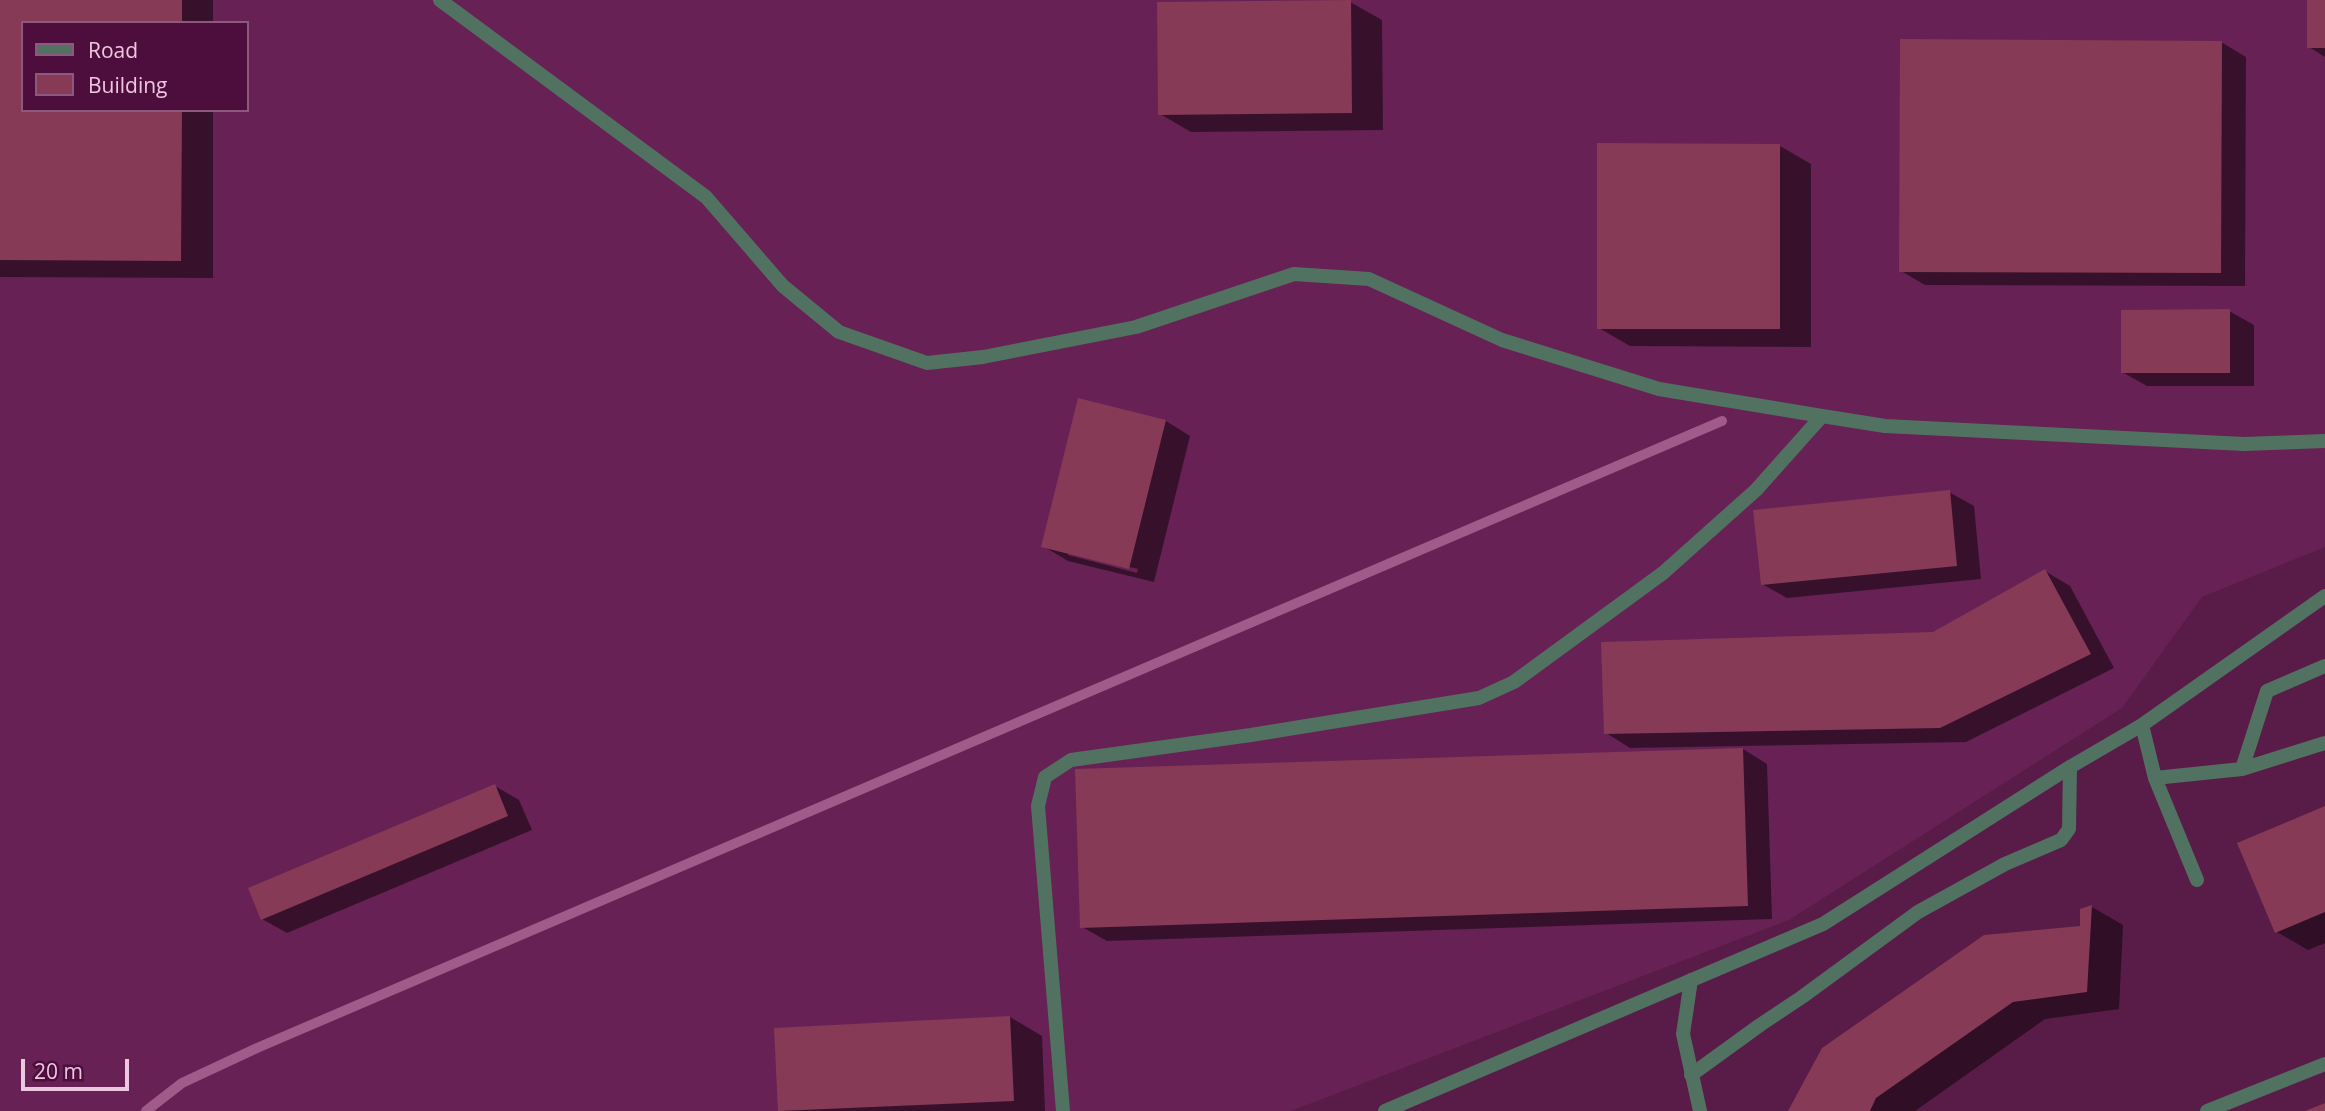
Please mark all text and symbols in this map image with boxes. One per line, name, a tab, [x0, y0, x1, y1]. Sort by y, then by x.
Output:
legend	[21, 21, 248, 112]
text: Road	[88, 36, 138, 64]
text: Building	[88, 71, 167, 99]
scale bar	[24, 1044, 133, 1088]
text: 20 m	[34, 1057, 83, 1085]

